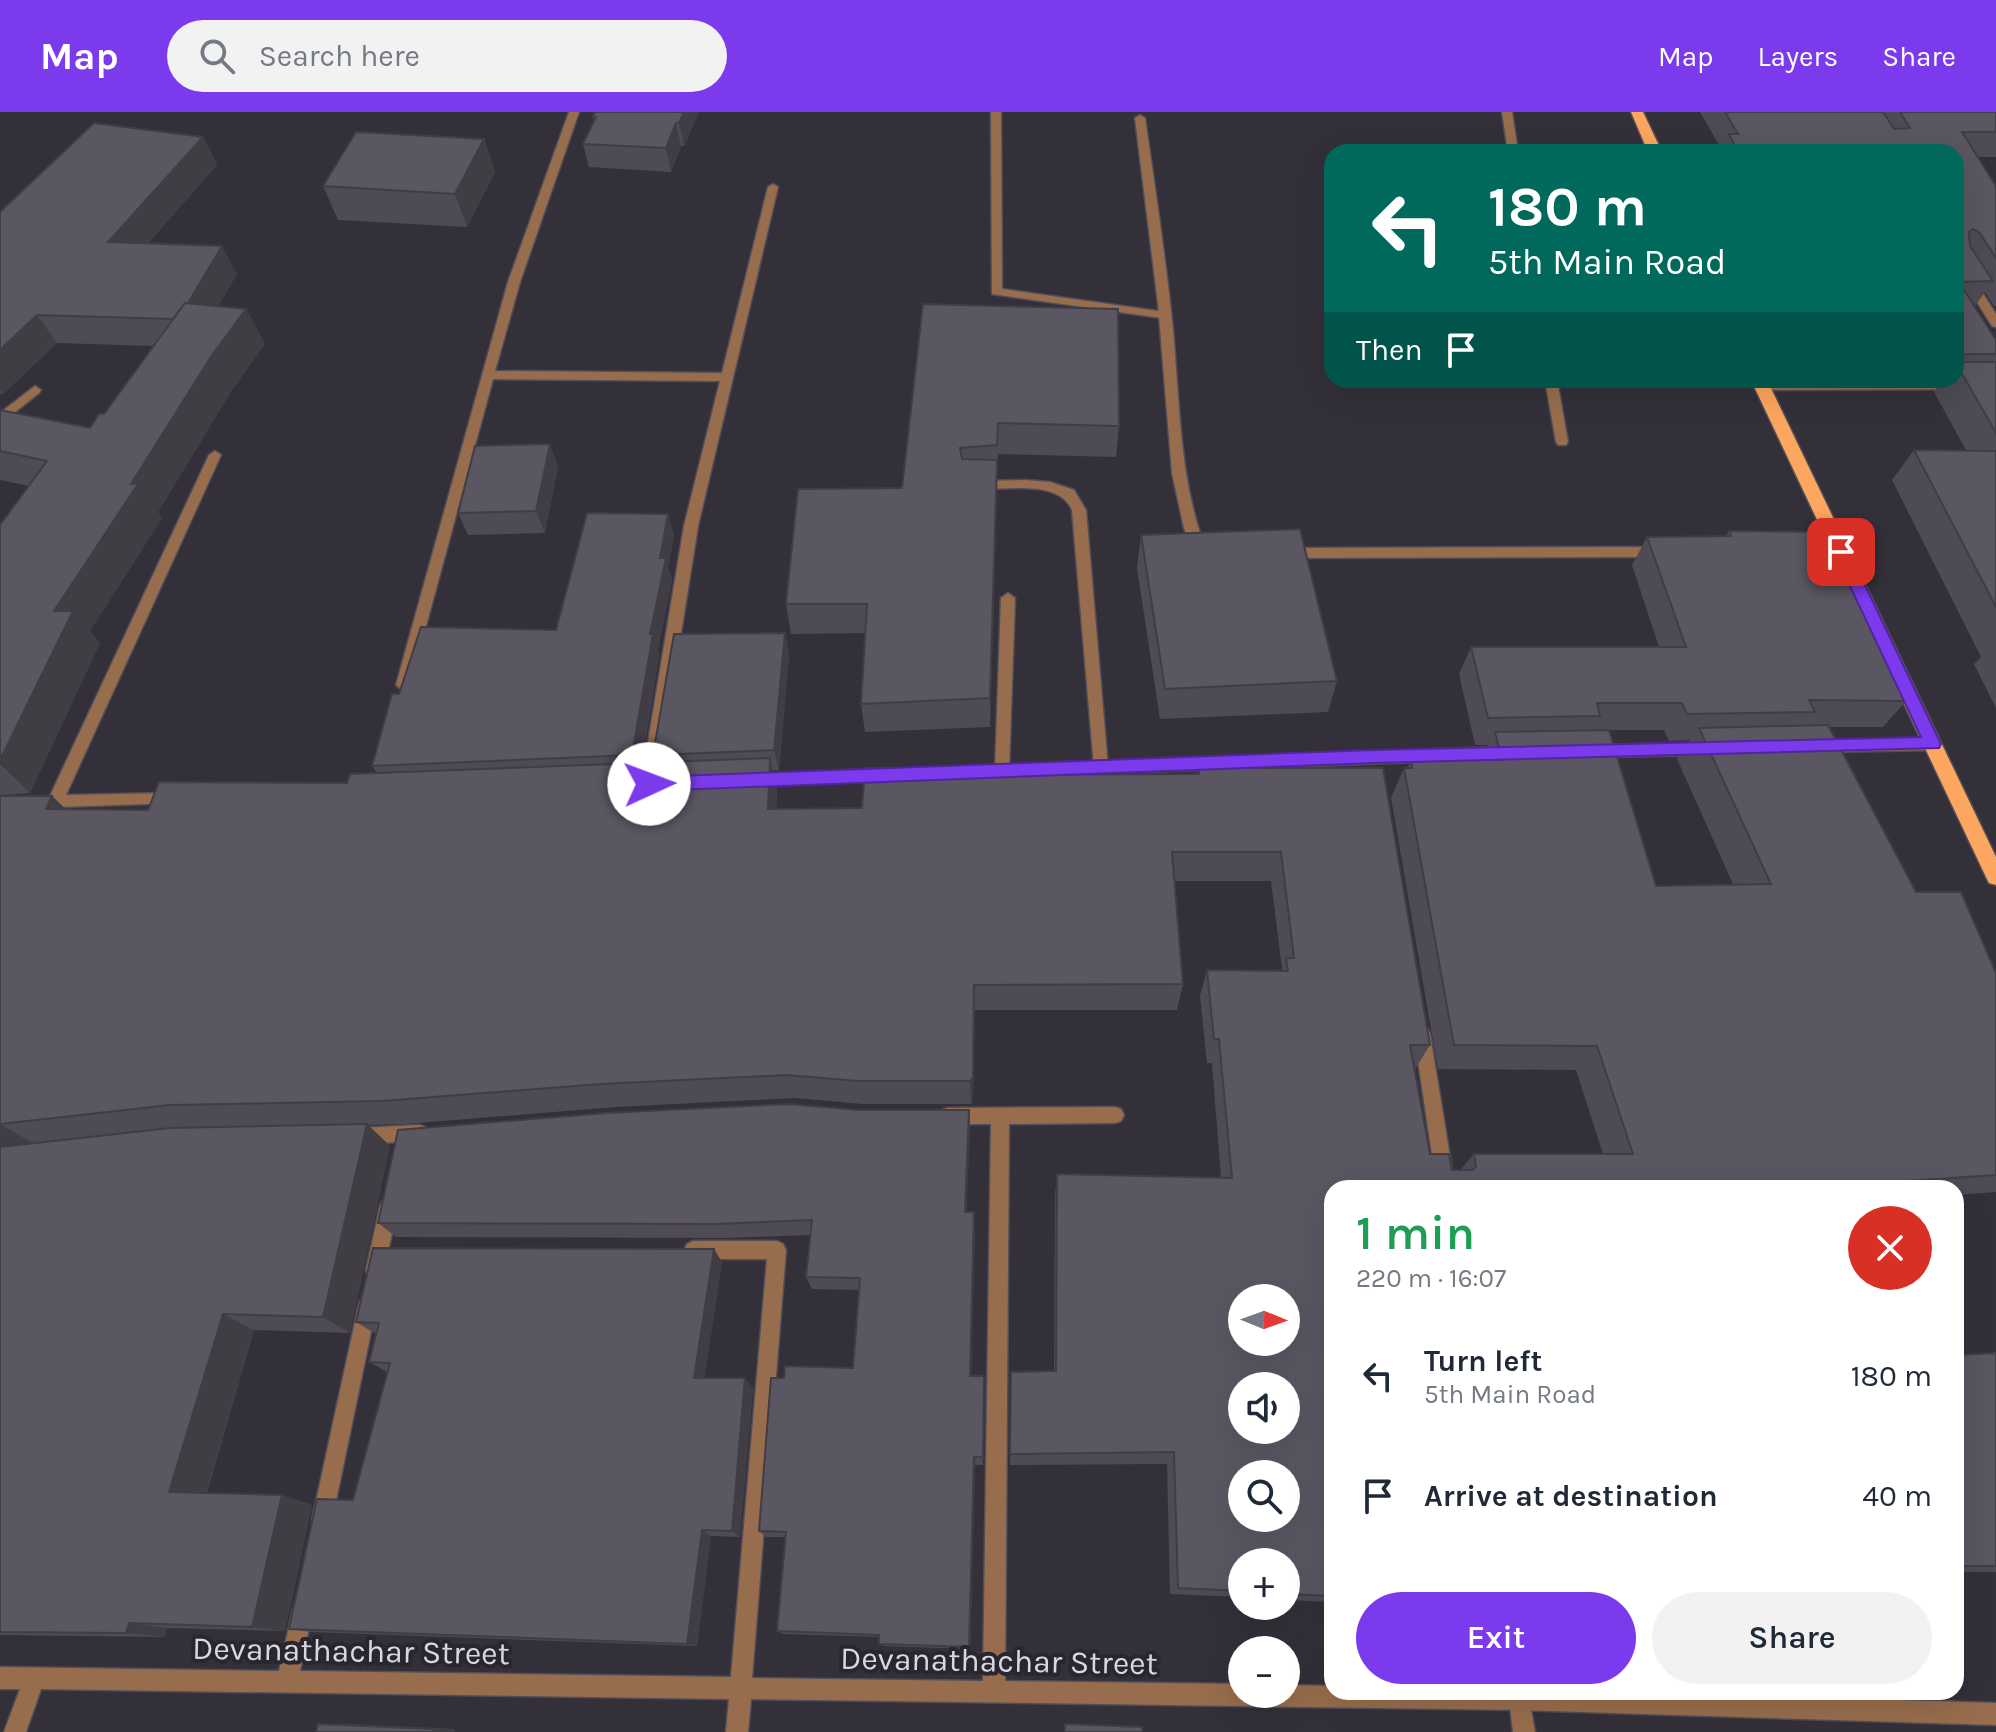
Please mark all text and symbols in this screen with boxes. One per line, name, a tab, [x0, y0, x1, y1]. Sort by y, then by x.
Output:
search box	[167, 20, 727, 92]
text: Map	[40, 34, 119, 79]
icon: search	[195, 34, 239, 78]
text: Search here	[259, 38, 420, 74]
text: Map	[1658, 40, 1713, 73]
text: Layers	[1757, 40, 1838, 73]
text: Share	[1882, 40, 1956, 73]
text: 180 m	[1488, 174, 1647, 239]
icon: left	[1356, 176, 1460, 280]
text: 5th Main Road	[1488, 241, 1726, 283]
icon: arrive	[1439, 328, 1483, 372]
text: Then	[1356, 332, 1423, 368]
pin	[1807, 518, 1875, 586]
icon: arrive	[1819, 530, 1863, 574]
position arrow	[607, 742, 691, 826]
text: 1 min	[1356, 1205, 1475, 1261]
button: close	[1848, 1206, 1932, 1290]
text: 220 m · 16:07	[1356, 1263, 1506, 1294]
north arrow	[1228, 1284, 1300, 1356]
map controls	[1228, 1284, 1300, 1708]
text: Turn left	[1424, 1343, 1542, 1379]
icon: left	[1356, 1354, 1400, 1398]
text: 180 m	[1851, 1358, 1932, 1394]
button: sound	[1228, 1372, 1300, 1444]
text: 5th Main Road	[1424, 1379, 1596, 1410]
button: search	[1228, 1460, 1300, 1532]
icon: arrive	[1356, 1474, 1400, 1518]
text: Arrive at destination	[1424, 1478, 1718, 1514]
text: 40 m	[1862, 1478, 1932, 1514]
button: +	[1228, 1548, 1300, 1620]
button: Exit	[1356, 1592, 1636, 1684]
button: Share	[1652, 1592, 1932, 1684]
street label: Devanathachar Street	[192, 1630, 510, 1672]
button: −	[1228, 1636, 1300, 1708]
street label: Devanathachar Street	[840, 1640, 1158, 1682]

